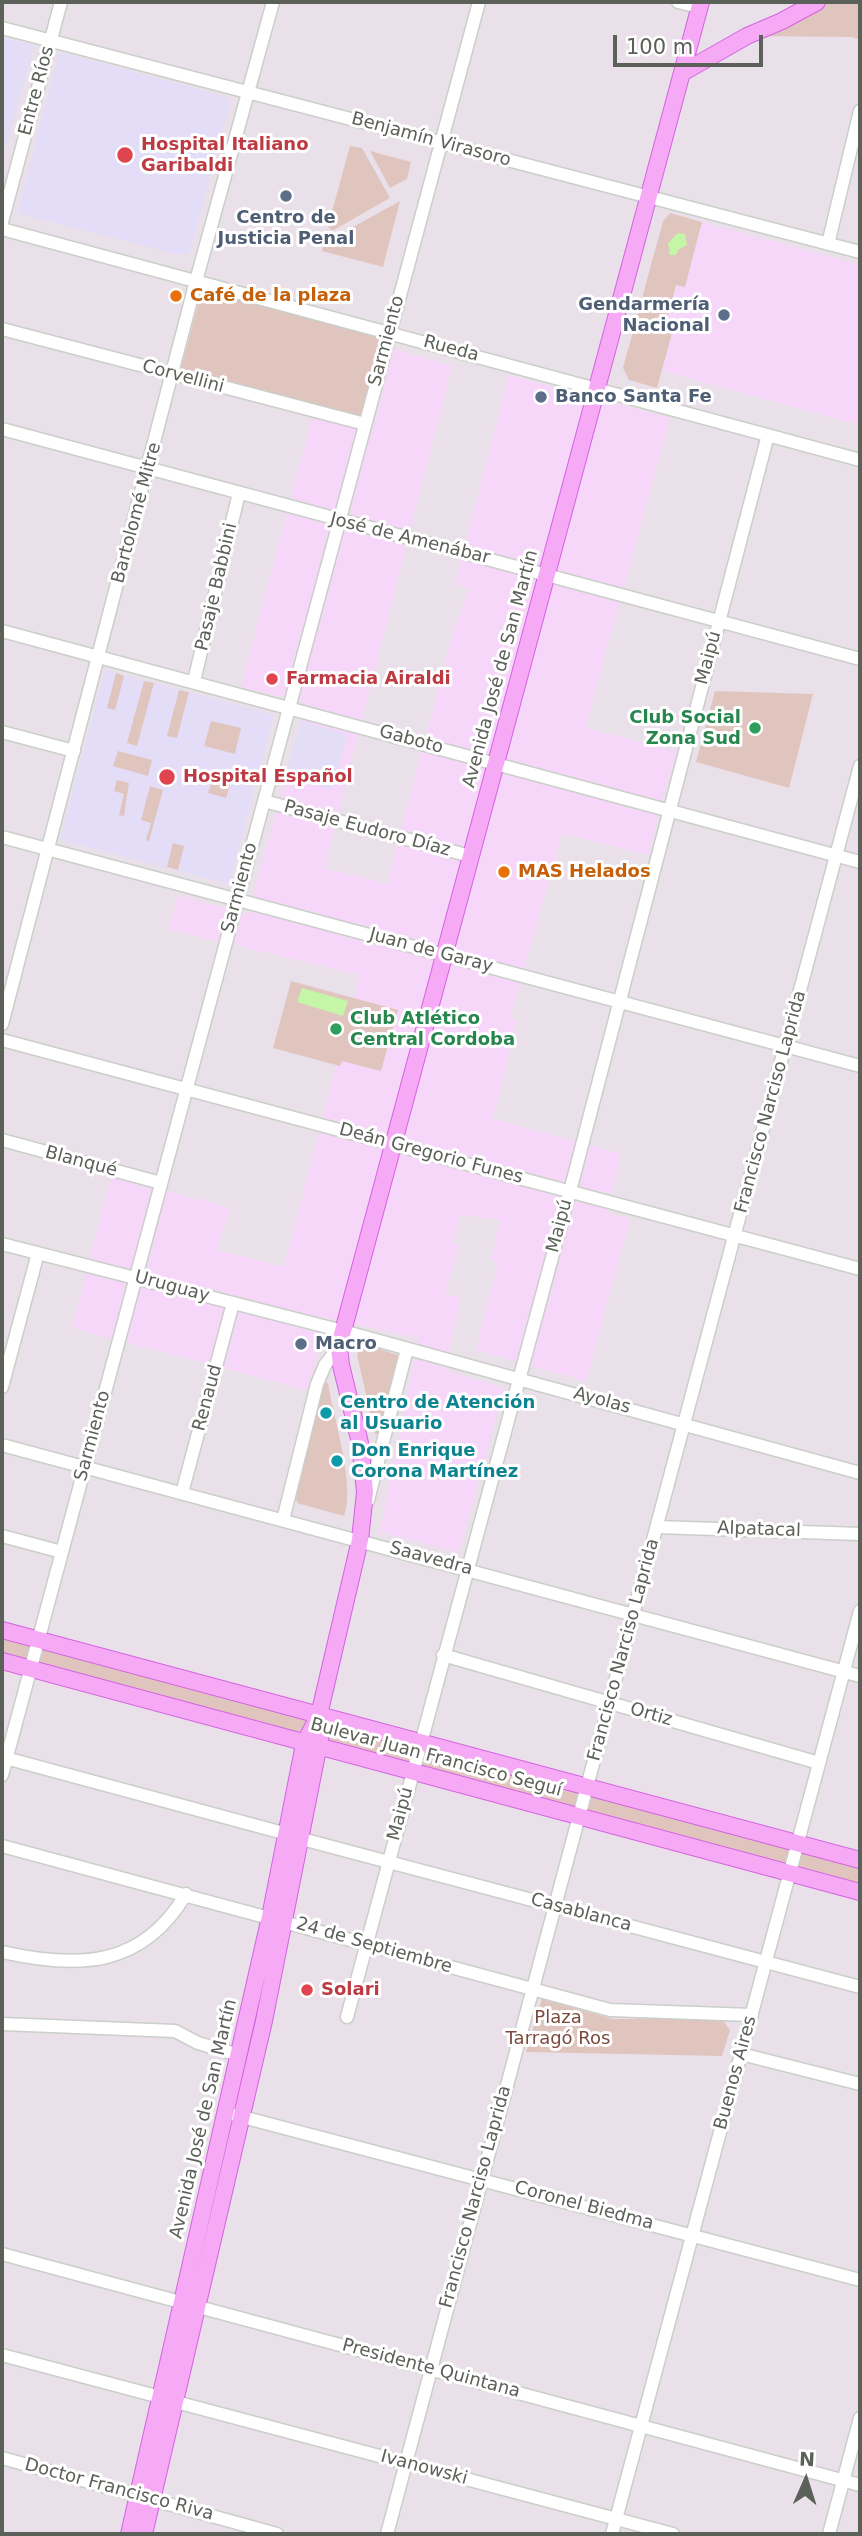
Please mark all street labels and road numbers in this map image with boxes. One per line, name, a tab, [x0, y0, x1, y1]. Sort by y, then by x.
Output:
street label: Entre Ríos	[15, 44, 59, 138]
street label: Benjamín Virasoro	[349, 108, 513, 172]
street label: Sarmiento	[365, 293, 409, 389]
street label: Rueda	[421, 331, 481, 367]
street label: Corvellini	[140, 356, 226, 398]
street label: Bartolomé Mitre	[108, 440, 166, 586]
street label: José de Amenábar	[328, 509, 492, 569]
street label: Pasaje Babbini	[192, 521, 242, 653]
street label: Avenida José de San Martín	[459, 548, 543, 790]
street label: Maipú	[692, 629, 726, 687]
street label: Gaboto	[377, 721, 445, 759]
street label: Pasaje Eudoro Díaz	[281, 796, 453, 862]
street label: Sarmiento	[218, 840, 262, 936]
street label: Juan de Garay	[367, 924, 495, 978]
street label: Francisco Narciso Laprida	[731, 988, 811, 1216]
street label: Deán Gregorio Funes	[337, 1119, 525, 1189]
street label: Blanqué	[43, 1142, 119, 1182]
street label: Maipú	[543, 1197, 577, 1255]
street label: Uruguay	[132, 1267, 212, 1307]
street label: Renaud	[189, 1362, 227, 1434]
street label: Ayolas	[571, 1383, 633, 1419]
street label: Sarmiento	[71, 1388, 115, 1484]
street label: Alpatacal	[717, 1518, 801, 1542]
street label: Francisco Narciso Laprida	[584, 1536, 664, 1764]
street label: Saavedra	[387, 1538, 475, 1580]
street label: Ortiz	[627, 1699, 675, 1731]
street label: Bulevar Juan Francisco Seguí	[308, 1714, 564, 1802]
street label: Maipú	[384, 1785, 418, 1843]
street label: Casablanca	[528, 1889, 634, 1937]
street label: 24 de Septiembre	[294, 1913, 454, 1979]
street label: Avenida José de San Martín	[166, 1997, 242, 2241]
street label: Buenos Aires	[710, 2014, 762, 2132]
street label: Francisco Narciso Laprida	[436, 2083, 516, 2311]
street label: Coronel Biedma	[512, 2177, 656, 2235]
street label: Presidente Quintana	[340, 2335, 522, 2403]
street label: Ivanowski	[378, 2446, 470, 2490]
street label: Doctor Francisco Riva	[22, 2454, 216, 2526]

